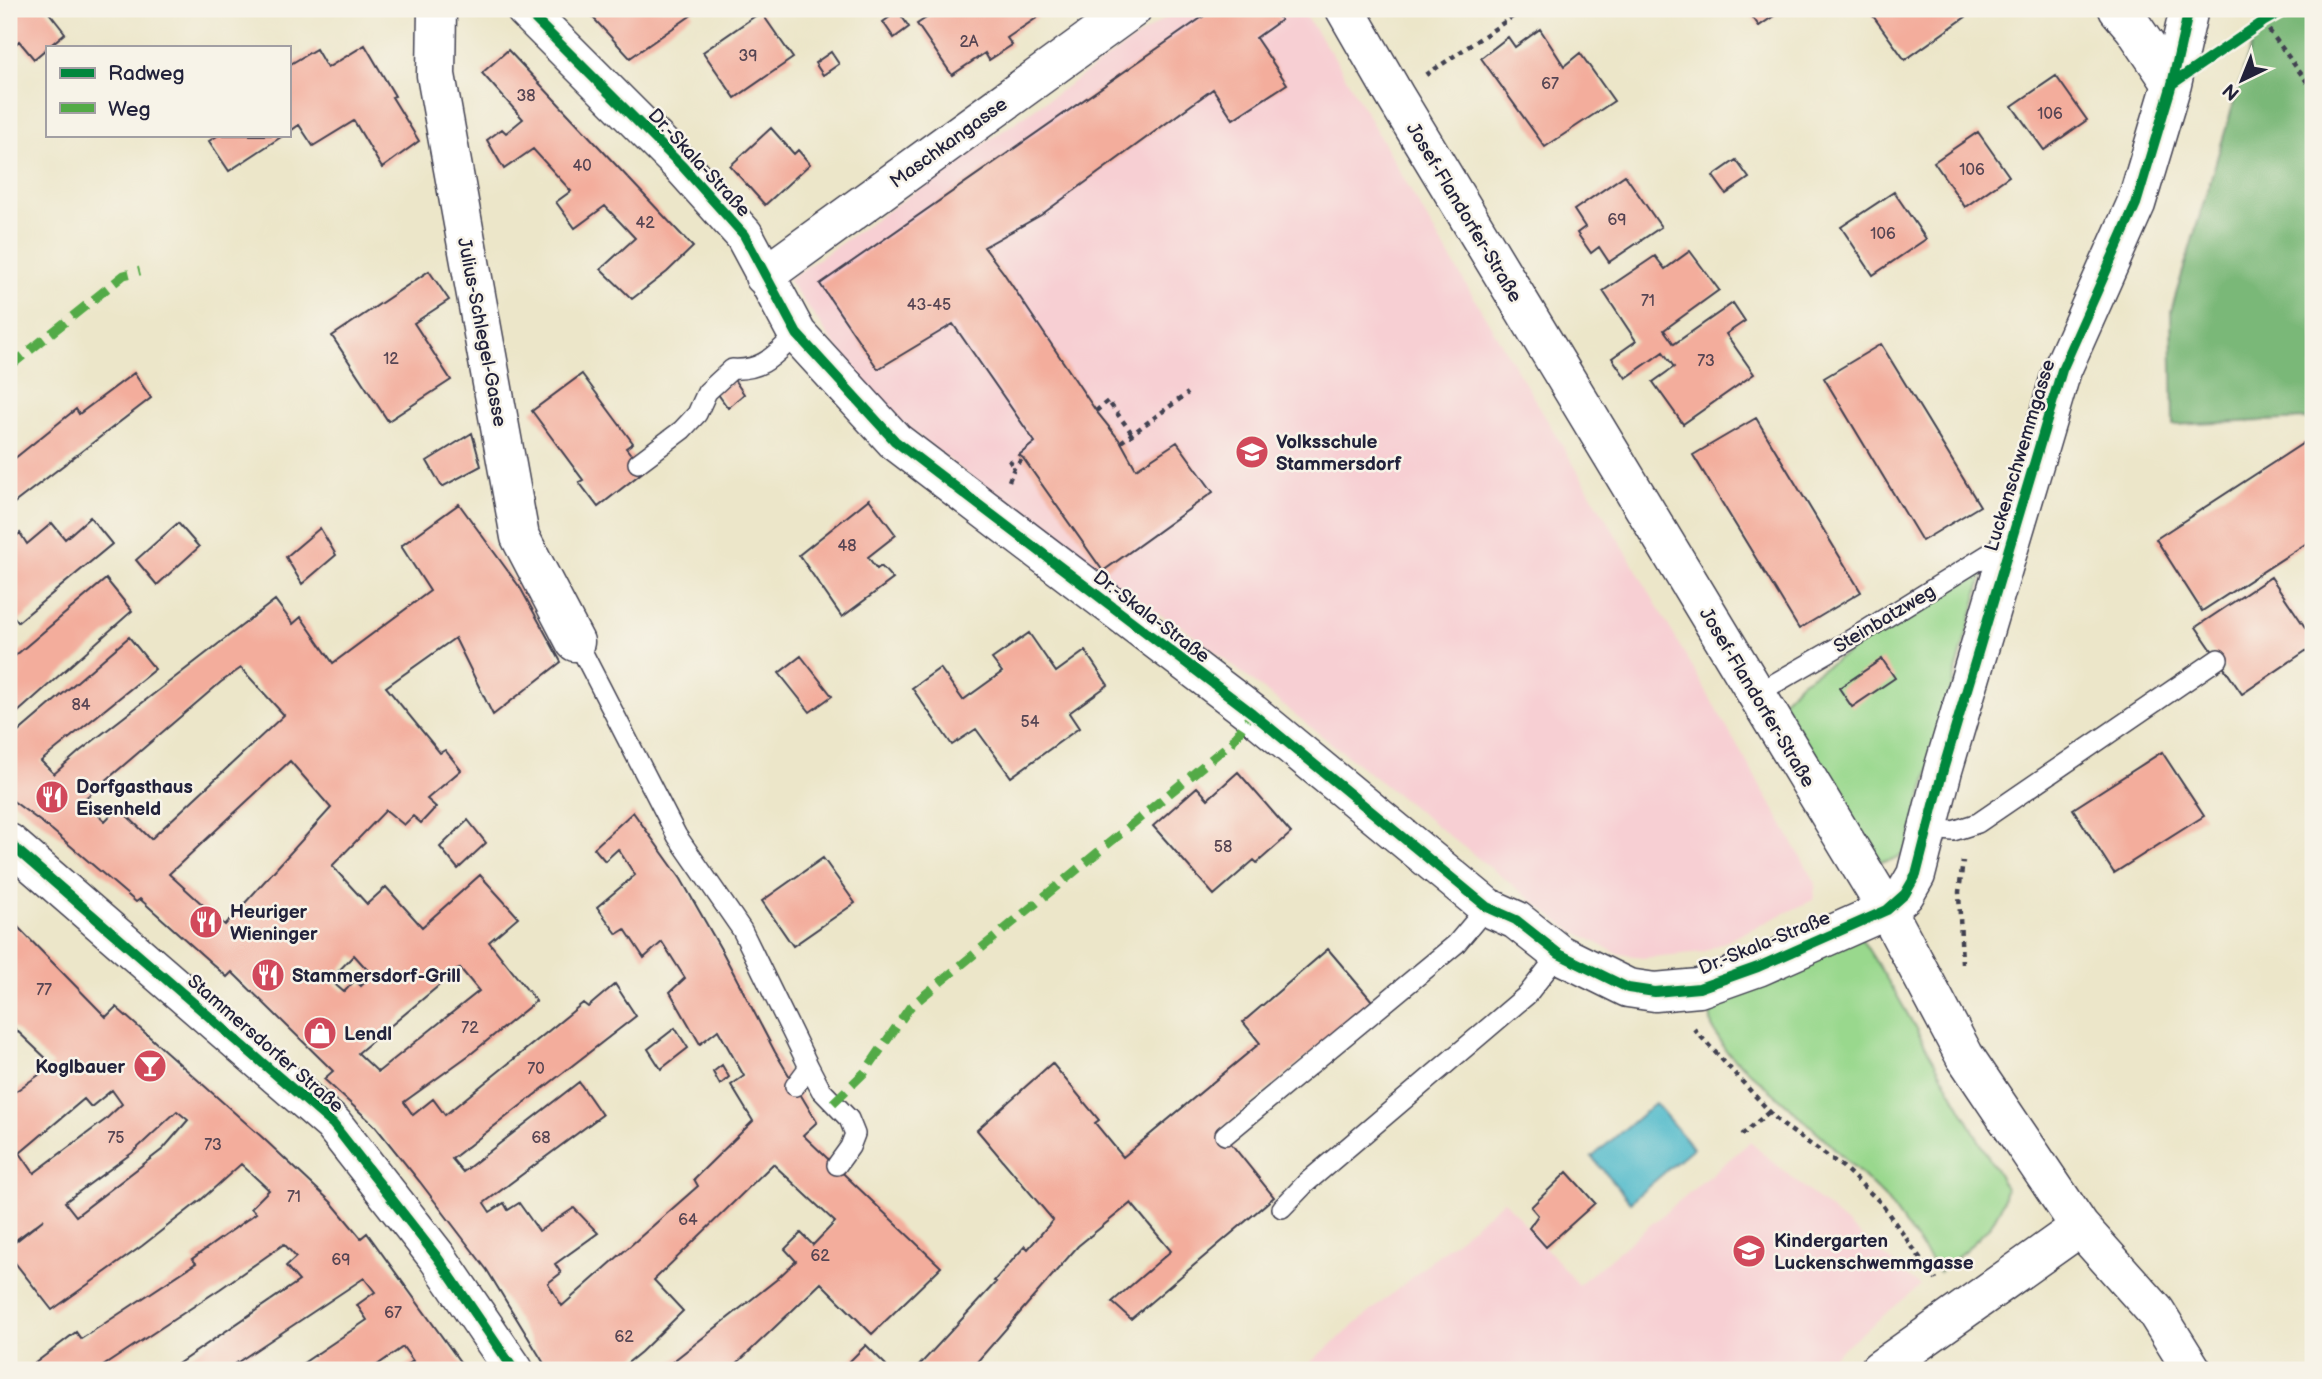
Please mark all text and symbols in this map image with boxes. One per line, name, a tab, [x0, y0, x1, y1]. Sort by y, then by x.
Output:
house number: 2A	[959, 33, 979, 52]
legend	[46, 46, 290, 136]
north arrow	[2206, 46, 2276, 116]
house number: 39	[738, 47, 758, 66]
text: Radweg	[108, 61, 185, 86]
house number: 67	[1541, 75, 1559, 94]
text: N	[2218, 78, 2244, 105]
house number: 38	[516, 87, 536, 106]
street label: Maschkangasse	[886, 93, 1012, 194]
text: Weg	[108, 97, 151, 122]
street label: Dr.-Skala-Straße	[643, 104, 755, 222]
house number: 106	[2037, 105, 2063, 124]
street label: Josef-Flandorfer-Straße	[1401, 119, 1526, 307]
house number: 40	[572, 157, 592, 176]
house number: 106	[1959, 161, 1985, 180]
house number: 69	[1607, 211, 1627, 230]
house number: 42	[635, 214, 655, 233]
house number: 106	[1870, 225, 1896, 244]
street label: Julius-Schlegel-Gasse	[452, 236, 511, 429]
house number: 71	[1641, 292, 1655, 311]
house number: 43-45	[907, 296, 951, 315]
house number: 12	[383, 350, 399, 369]
house number: 73	[1697, 352, 1715, 371]
street label: Luckenschwemmgasse	[1980, 357, 2061, 554]
place label: Volksschule Stammersdorf	[1276, 431, 1402, 476]
school or university icon: Volksschule Stammersdorf	[1233, 433, 1271, 471]
house number: 48	[837, 537, 857, 556]
street label: Dr.-Skala-Straße	[1088, 566, 1214, 668]
street label: Steinbatzweg	[1830, 580, 1940, 659]
street label: Josef-Flandorfer-Straße	[1694, 604, 1819, 792]
house number: 84	[71, 696, 91, 715]
house number: 54	[1021, 713, 1040, 732]
place label: Dorfgasthaus Eisenheld	[76, 776, 193, 821]
restaurant icon: Dorfgasthaus Eisenheld	[33, 778, 71, 816]
house number: 58	[1214, 838, 1232, 857]
place label: Heuriger Wieninger	[230, 901, 318, 946]
restaurant icon: Heuriger Wieninger	[187, 903, 225, 941]
street label: Dr.-Skala-Straße	[1695, 907, 1834, 980]
restaurant icon: Stammersdorf-Grill	[249, 956, 287, 994]
place label: Stammersdorf-Grill	[292, 965, 461, 988]
street label: Stammersdorfer Straße	[182, 970, 348, 1118]
house number: 77	[36, 981, 52, 1000]
shop icon: Lendl	[301, 1014, 339, 1052]
house number: 72	[461, 1019, 479, 1038]
place label: Lendl	[344, 1023, 392, 1046]
bar icon: Koglbauer	[131, 1047, 169, 1085]
place label: Koglbauer	[35, 1056, 125, 1079]
house number: 70	[527, 1060, 545, 1079]
house number: 75	[107, 1129, 125, 1148]
house number: 68	[531, 1129, 551, 1148]
house number: 73	[204, 1136, 222, 1155]
house number: 71	[287, 1188, 301, 1207]
house number: 64	[678, 1211, 698, 1230]
place label: Kindergarten Luckenschwemmgasse	[1774, 1230, 1974, 1275]
school or university icon: Kindergarten Luckenschwemmgasse	[1730, 1232, 1768, 1270]
house number: 62	[810, 1247, 830, 1266]
house number: 69	[331, 1251, 351, 1270]
house number: 67	[384, 1304, 402, 1323]
house number: 62	[614, 1328, 634, 1347]

